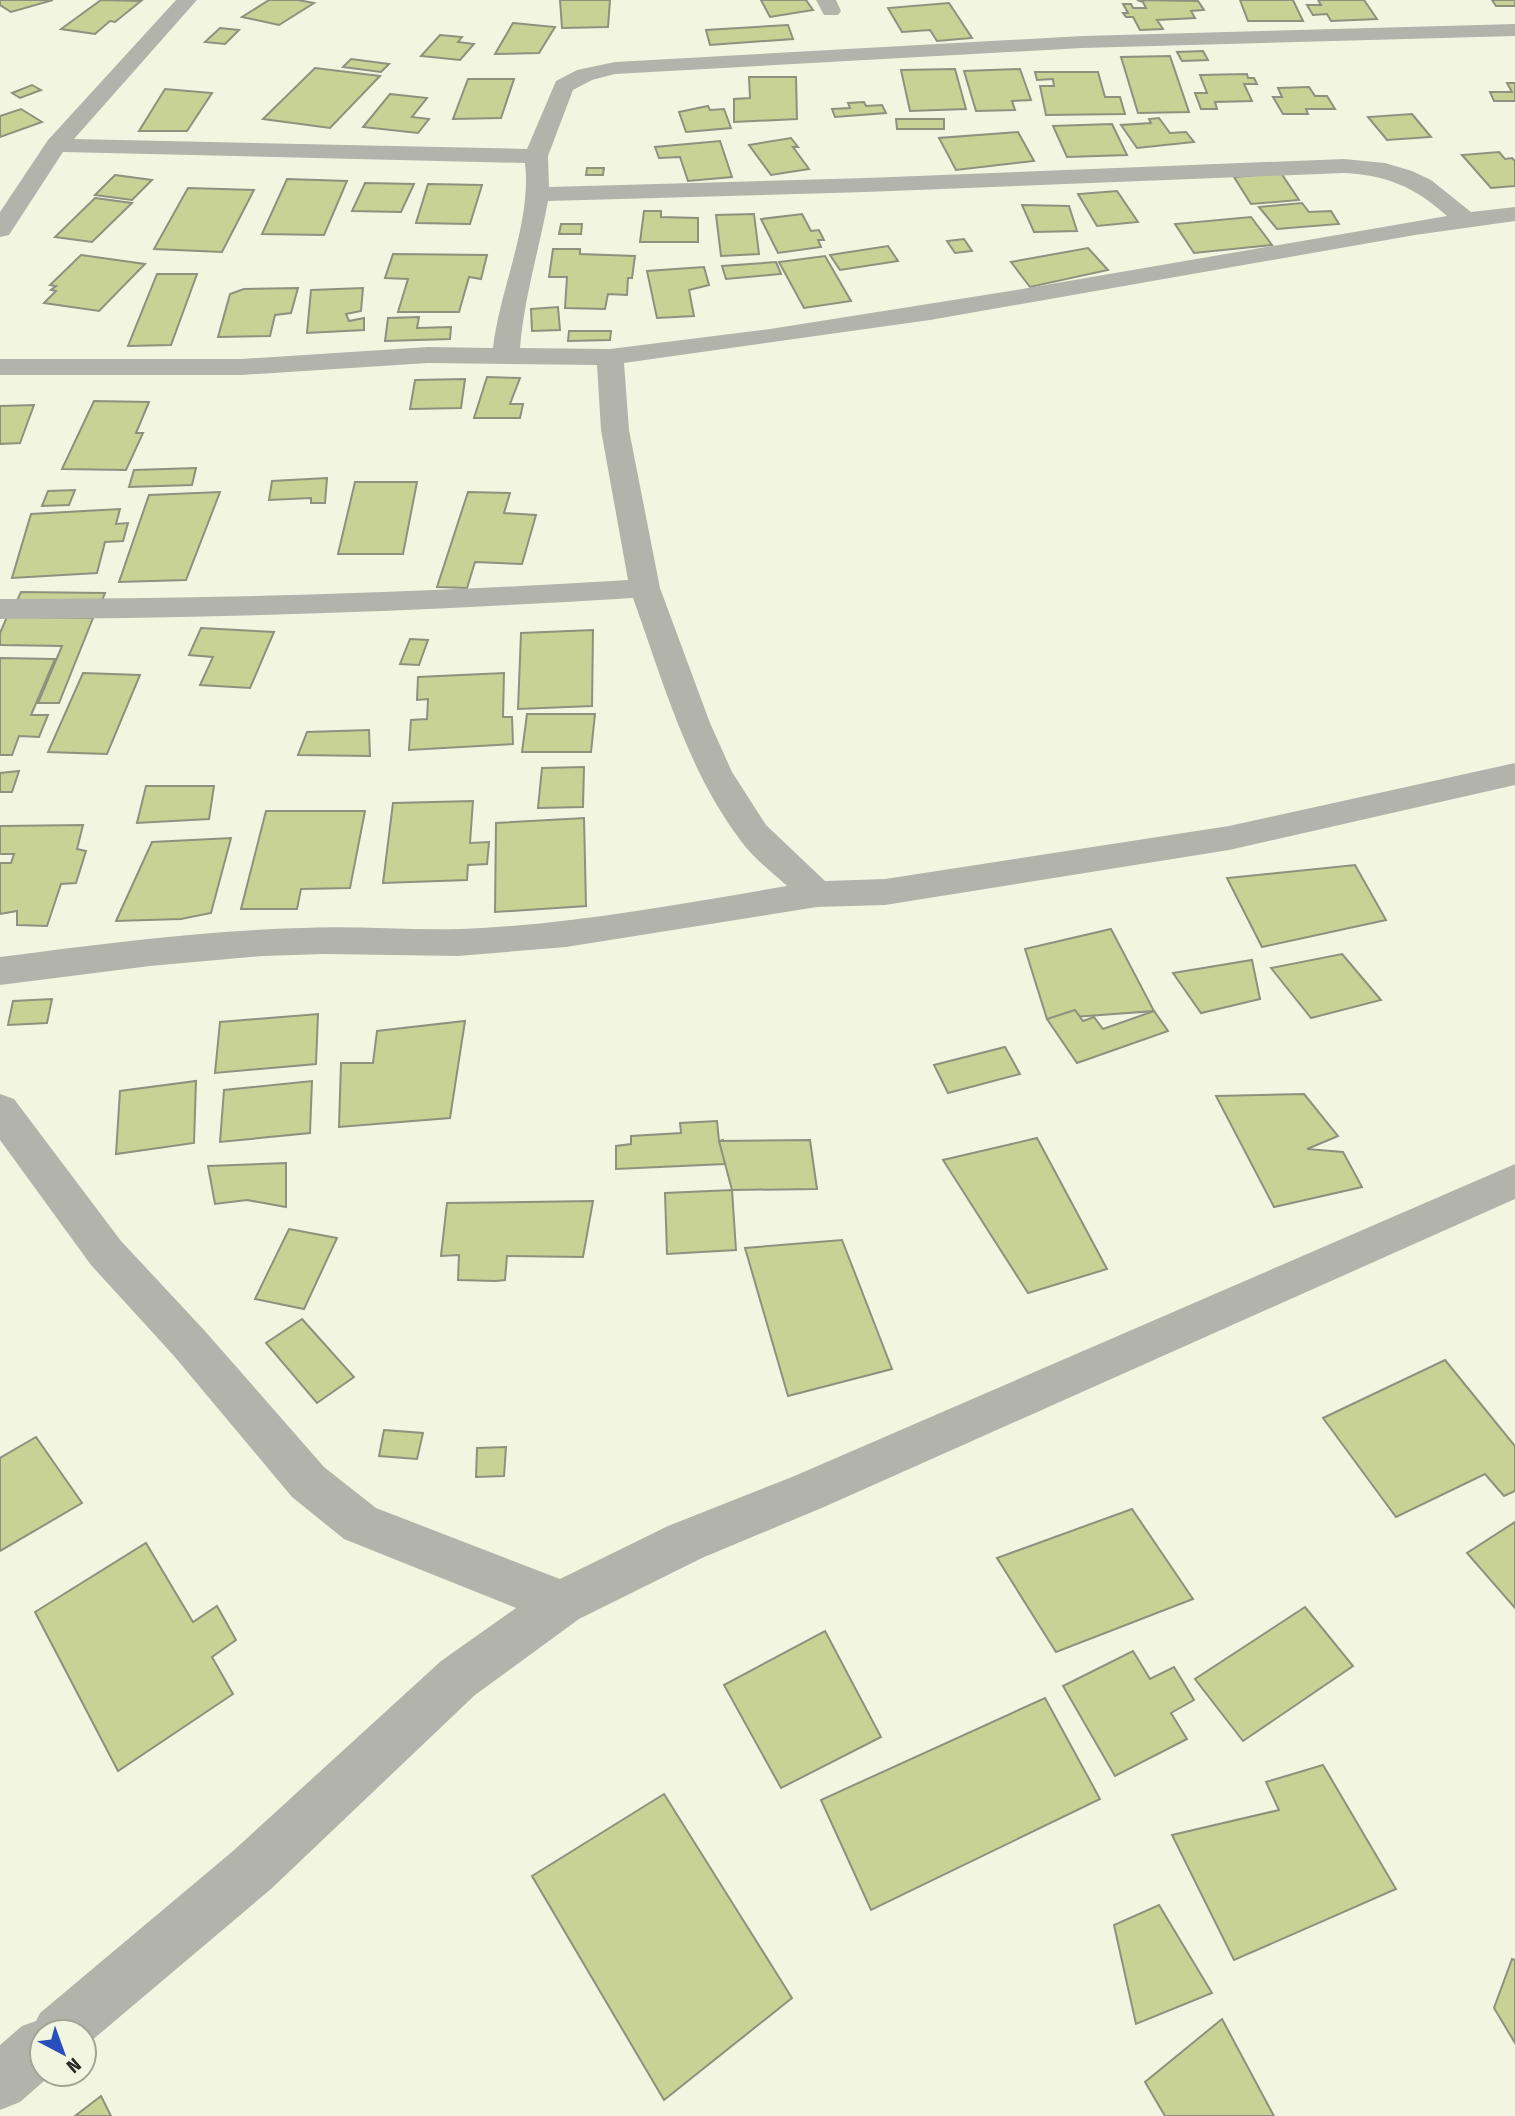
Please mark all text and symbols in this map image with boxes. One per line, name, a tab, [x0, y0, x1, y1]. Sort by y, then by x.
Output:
north arrow	[28, 2018, 98, 2088]
text: N	[62, 2053, 86, 2078]

